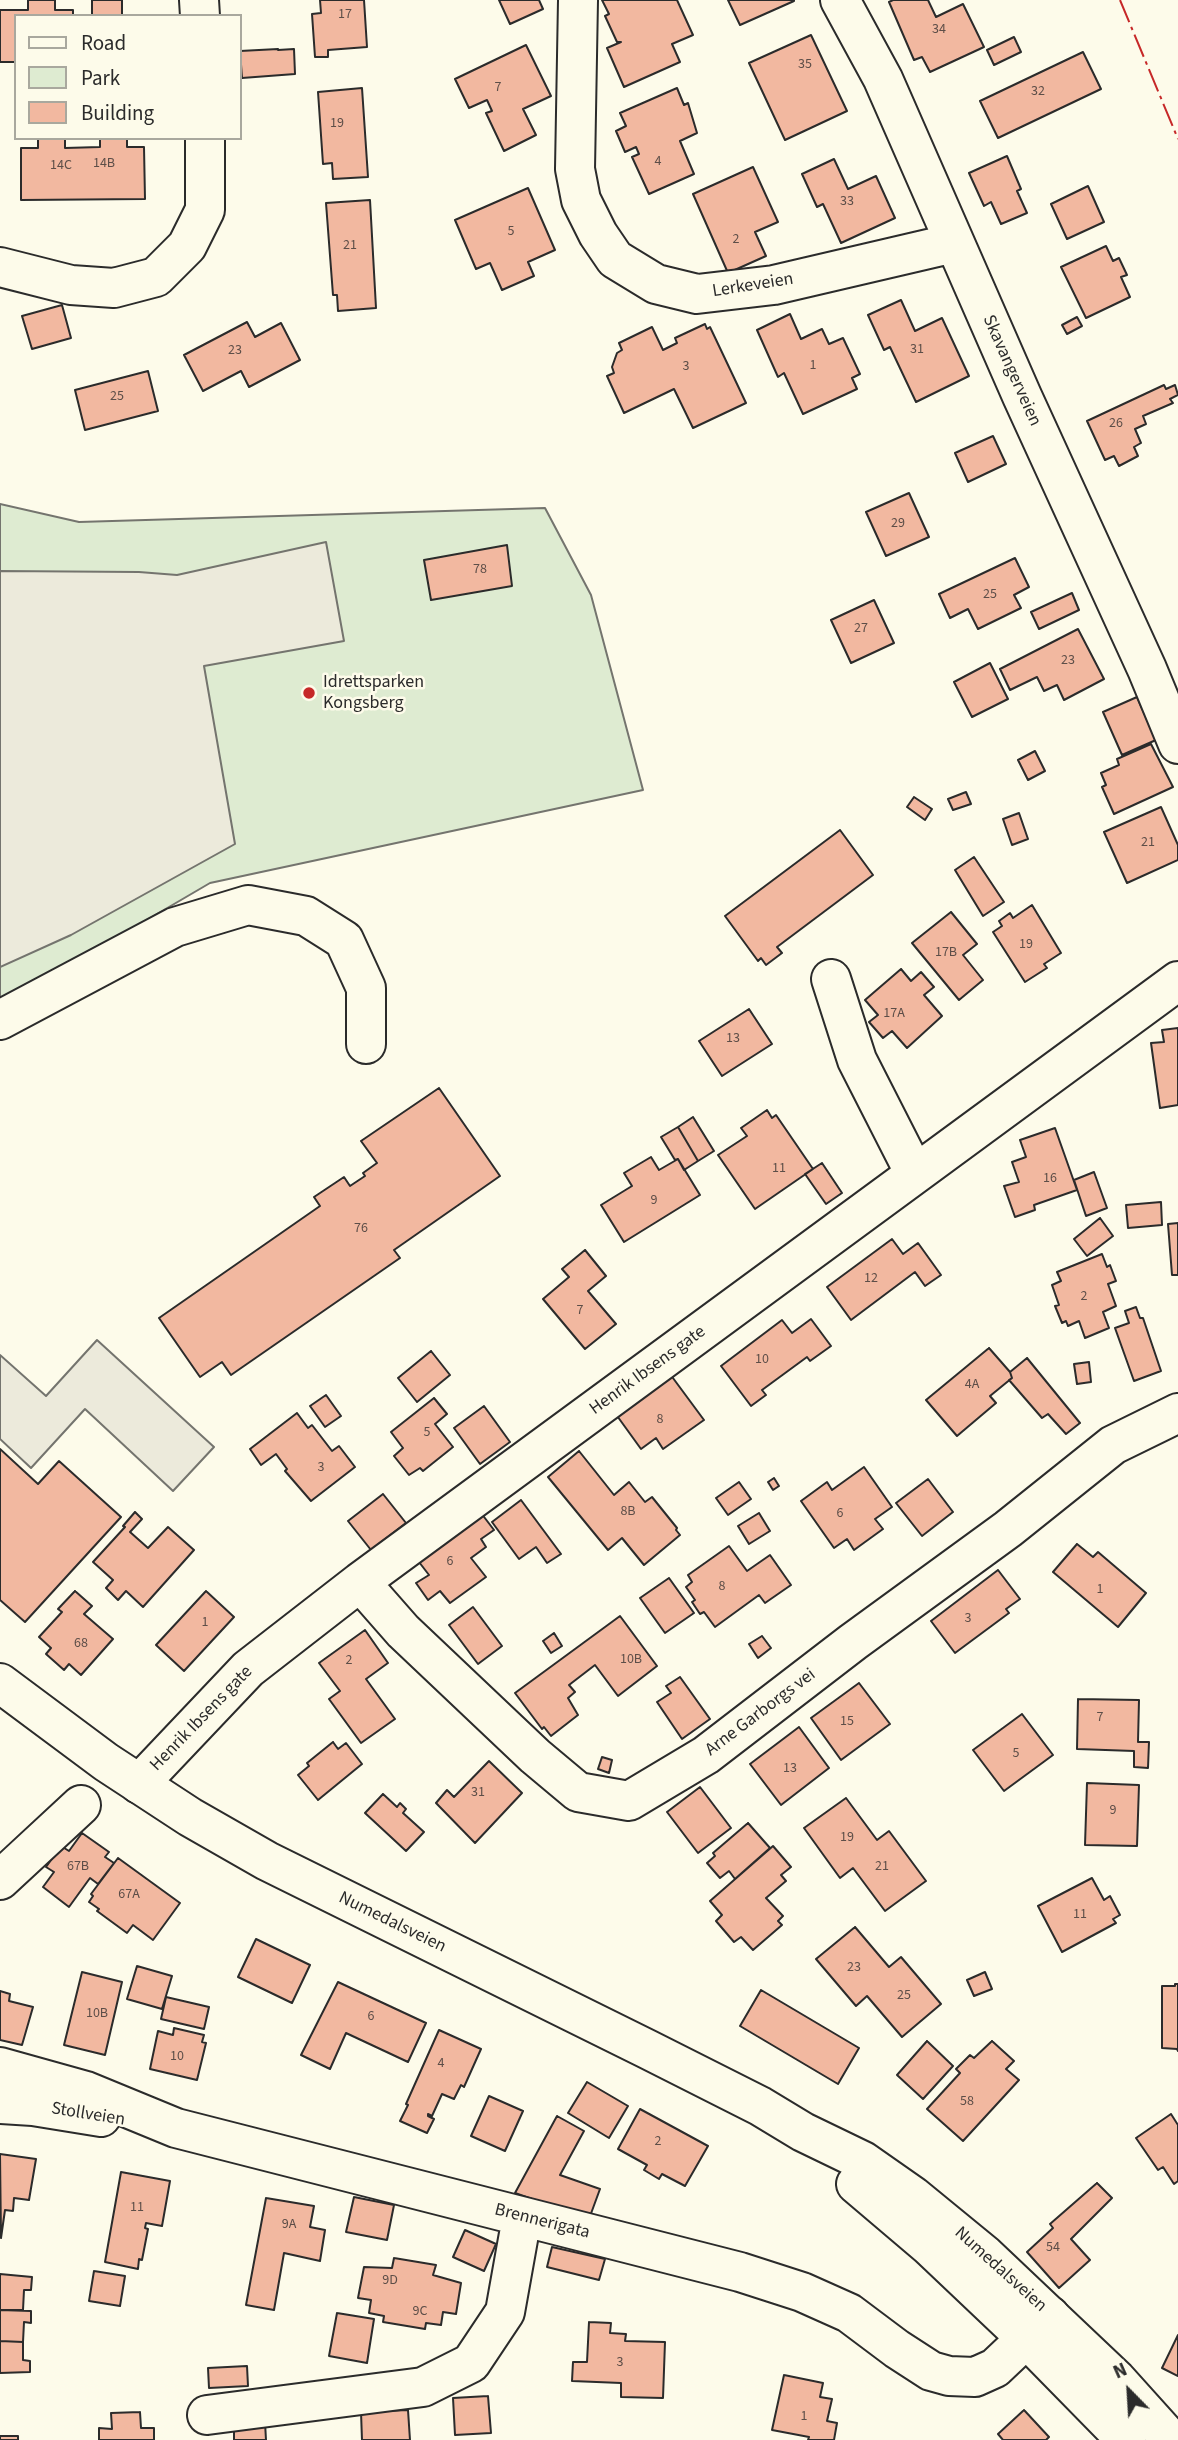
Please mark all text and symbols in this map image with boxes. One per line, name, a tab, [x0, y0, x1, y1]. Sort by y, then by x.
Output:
house number: 17	[338, 7, 352, 23]
legend	[14, 14, 242, 140]
house number: 34	[932, 22, 946, 38]
text: Road	[81, 28, 126, 58]
house number: 35	[798, 57, 812, 73]
text: Park	[81, 63, 120, 93]
house number: 7	[495, 80, 501, 96]
house number: 32	[1031, 84, 1045, 100]
text: Building	[81, 98, 154, 128]
house number: 19	[330, 116, 344, 132]
house number: 4	[655, 154, 661, 170]
house number: 14B	[93, 156, 115, 172]
house number: 14C	[50, 158, 72, 174]
house number: 33	[840, 194, 854, 210]
house number: 5	[508, 224, 514, 240]
house number: 2	[733, 232, 739, 248]
house number: 21	[343, 238, 357, 254]
street label: Lerkeveien	[711, 269, 795, 303]
street label: Skavangerveien	[977, 312, 1045, 430]
house number: 31	[910, 342, 924, 358]
house number: 23	[228, 343, 242, 359]
house number: 1	[810, 358, 816, 374]
house number: 3	[683, 359, 689, 375]
house number: 25	[110, 389, 124, 405]
house number: 26	[1109, 416, 1123, 432]
house number: 29	[891, 516, 905, 532]
house number: 78	[473, 562, 487, 578]
house number: 25	[983, 587, 997, 603]
house number: 27	[854, 621, 868, 637]
house number: 23	[1061, 653, 1075, 669]
place label: Idrettsparken Kongsberg	[323, 672, 424, 714]
marker: Idrettsparken Kongsberg	[301, 685, 317, 701]
house number: 21	[1141, 835, 1155, 851]
house number: 19	[1019, 937, 1033, 953]
house number: 17B	[935, 945, 957, 961]
house number: 17A	[883, 1006, 905, 1022]
house number: 13	[726, 1031, 740, 1047]
house number: 11	[772, 1161, 786, 1177]
house number: 16	[1043, 1171, 1057, 1187]
house number: 9	[651, 1193, 657, 1209]
house number: 76	[354, 1221, 368, 1237]
house number: 12	[864, 1271, 878, 1287]
house number: 2	[1081, 1289, 1087, 1305]
house number: 7	[577, 1303, 583, 1319]
street label: Henrik Ibsens gate	[586, 1322, 710, 1420]
house number: 10	[755, 1352, 769, 1368]
house number: 4A	[965, 1377, 979, 1393]
house number: 8	[657, 1412, 663, 1428]
house number: 5	[424, 1425, 430, 1441]
house number: 3	[318, 1460, 324, 1476]
house number: 8B	[620, 1504, 636, 1520]
house number: 6	[837, 1506, 843, 1522]
house number: 6	[447, 1554, 453, 1570]
house number: 8	[719, 1579, 725, 1595]
house number: 1	[1097, 1582, 1103, 1598]
house number: 3	[965, 1611, 971, 1627]
house number: 1	[202, 1615, 208, 1631]
house number: 68	[74, 1636, 88, 1652]
house number: 10B	[620, 1652, 642, 1668]
house number: 2	[346, 1653, 352, 1669]
street label: Henrik Ibsens gate	[146, 1662, 258, 1776]
street label: Arne Garborgs vei	[702, 1665, 820, 1761]
house number: 7	[1097, 1710, 1103, 1726]
house number: 15	[840, 1714, 854, 1730]
house number: 5	[1013, 1746, 1019, 1762]
house number: 13	[783, 1761, 797, 1777]
house number: 31	[471, 1785, 485, 1801]
house number: 9	[1110, 1803, 1116, 1819]
house number: 19	[840, 1830, 854, 1846]
house number: 67B	[67, 1859, 89, 1875]
house number: 21	[875, 1859, 889, 1875]
house number: 67A	[118, 1887, 140, 1903]
street label: Numedalsveien	[335, 1888, 449, 1958]
house number: 11	[1073, 1907, 1087, 1923]
house number: 23	[847, 1960, 861, 1976]
house number: 25	[897, 1988, 911, 2004]
house number: 10B	[86, 2006, 108, 2022]
house number: 6	[368, 2009, 374, 2025]
house number: 10	[170, 2049, 184, 2065]
house number: 4	[438, 2056, 444, 2072]
house number: 58	[960, 2094, 974, 2110]
street label: Stollveien	[50, 2099, 126, 2131]
house number: 2	[655, 2134, 661, 2150]
house number: 11	[130, 2200, 144, 2216]
street label: Brennerigata	[492, 2200, 592, 2244]
house number: 9A	[282, 2217, 296, 2233]
street label: Numedalsveien	[949, 2223, 1051, 2317]
house number: 54	[1046, 2240, 1060, 2256]
house number: 9D	[382, 2273, 398, 2289]
house number: 9C	[413, 2304, 427, 2320]
house number: 3	[617, 2355, 623, 2371]
north arrow	[1094, 2356, 1164, 2426]
text: N	[1109, 2356, 1132, 2386]
house number: 1	[801, 2409, 807, 2425]

